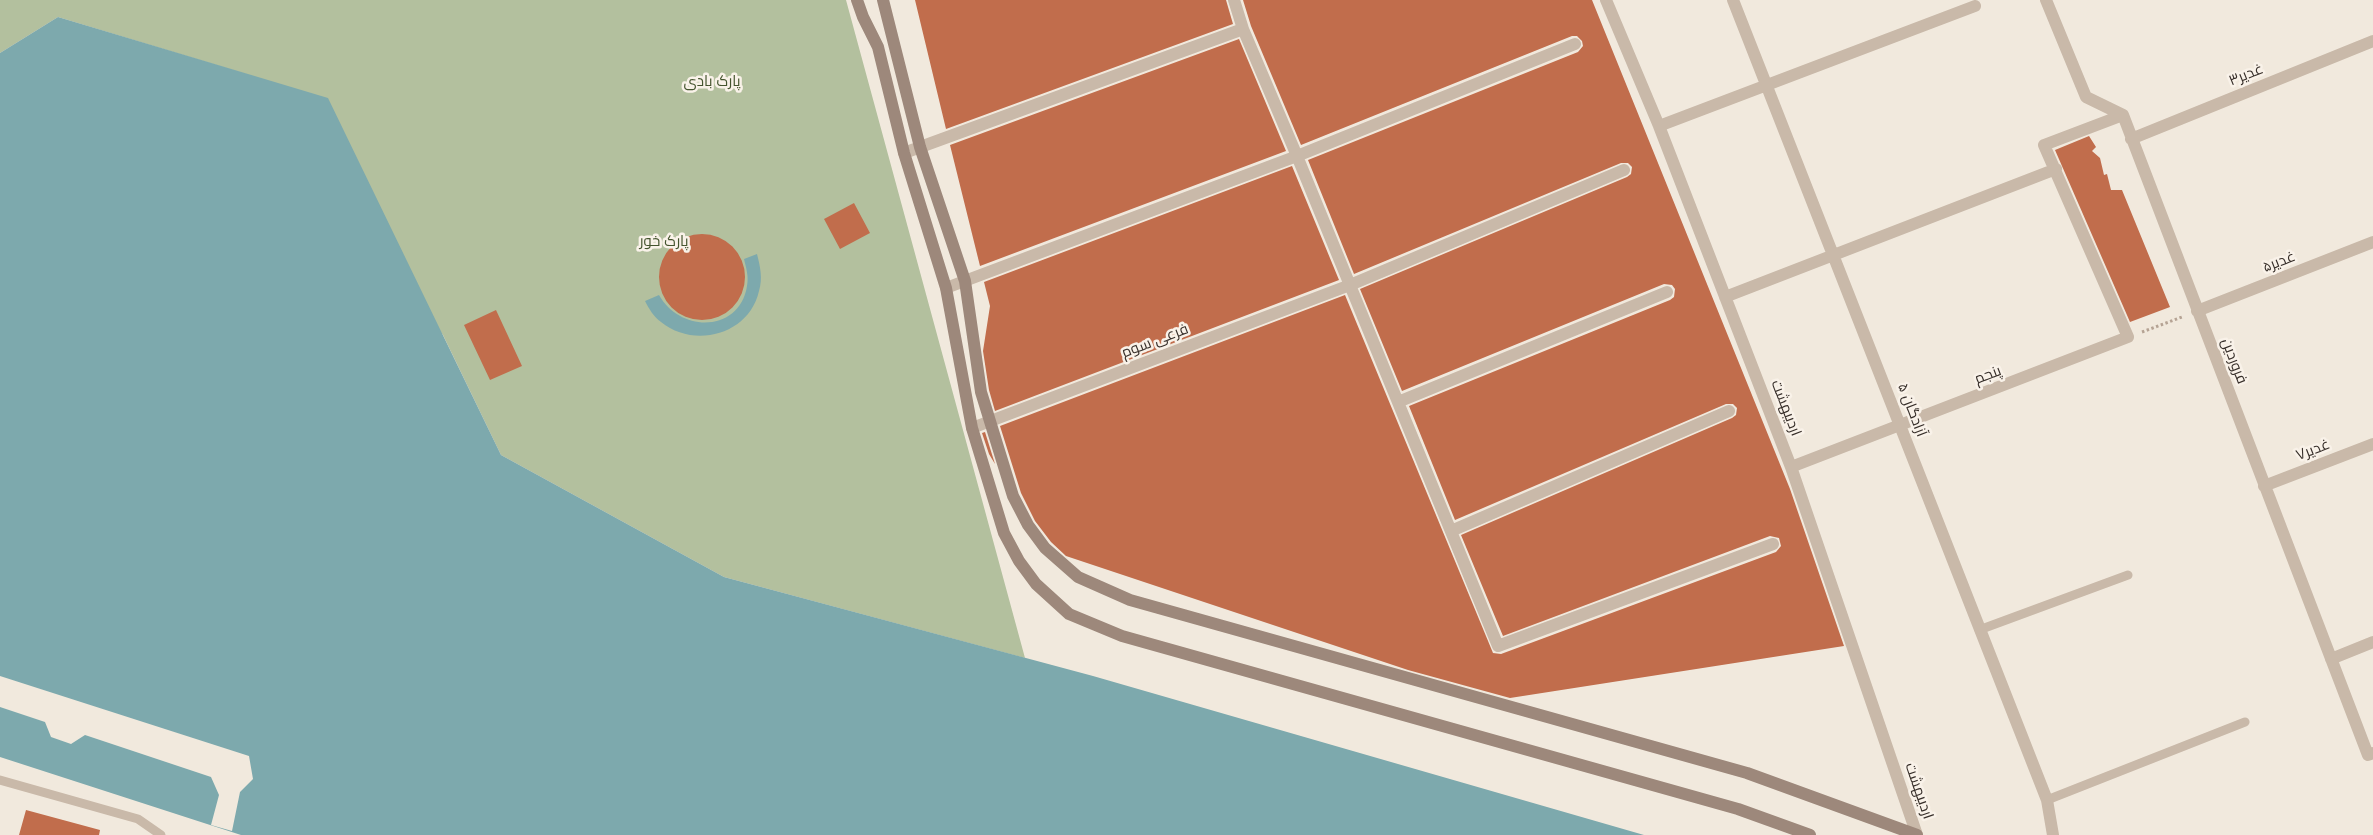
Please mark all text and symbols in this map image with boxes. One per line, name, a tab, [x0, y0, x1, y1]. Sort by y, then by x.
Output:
street label: غدیر۳	[2226, 60, 2266, 90]
park label: پارک بادی	[683, 73, 741, 91]
park label: پارک خور	[639, 233, 689, 251]
street label: غدیر۵	[2260, 248, 2298, 276]
street label: فرعی سوم	[1119, 320, 1191, 362]
street label: فروردین	[2217, 336, 2251, 386]
street label: پنجم	[1972, 362, 2004, 388]
street label: اردیبهشت	[1767, 377, 1805, 439]
street label: آزادگان ۵	[1894, 381, 1930, 439]
street label: غدیر۷	[2294, 435, 2332, 465]
street label: اردیبهشت	[1901, 760, 1937, 822]

